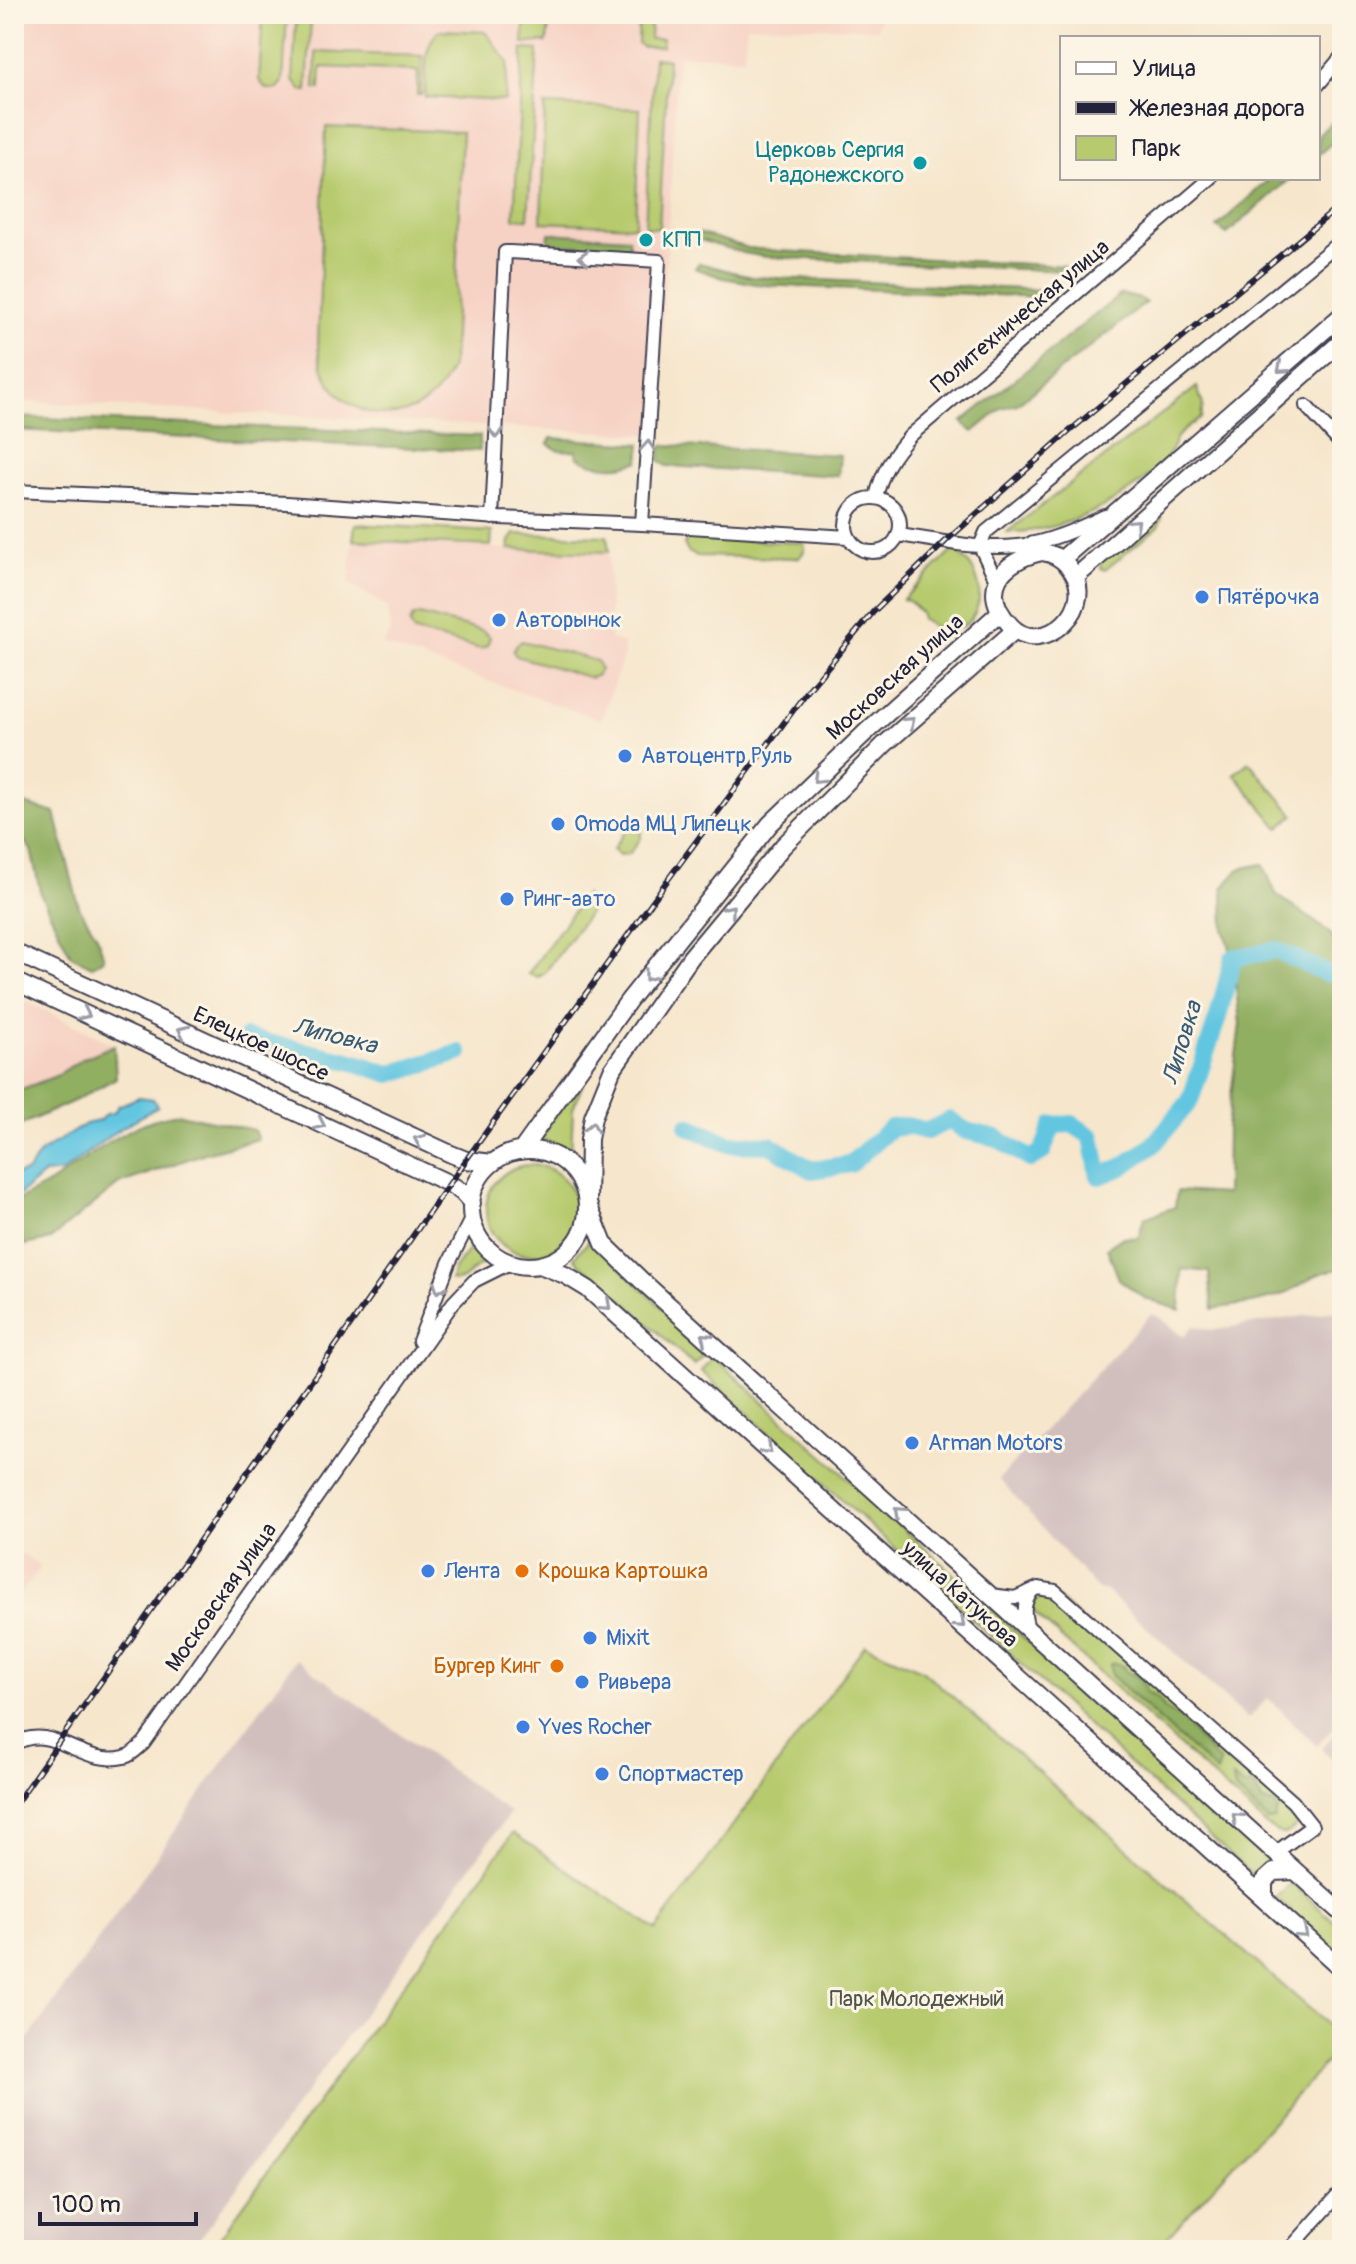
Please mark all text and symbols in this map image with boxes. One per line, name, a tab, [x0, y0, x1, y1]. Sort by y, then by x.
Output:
legend	[1060, 36, 1320, 180]
text: Улица	[1132, 54, 1196, 83]
text: Железная дорога	[1128, 94, 1305, 123]
text: Парк	[1132, 134, 1181, 163]
place label: Церковь Сергия Радонежского	[756, 136, 904, 189]
marker: Церковь Сергия Радонежского	[911, 154, 929, 172]
place label: КПП	[662, 226, 701, 254]
marker: КПП	[637, 231, 655, 249]
street label: Политехническая улица	[925, 233, 1115, 399]
one-way arrow	[577, 249, 590, 266]
one-way arrow	[1277, 358, 1292, 372]
one-way arrow	[488, 427, 505, 440]
one-way arrow	[639, 439, 656, 452]
one-way arrow	[1125, 519, 1140, 533]
place label: Пятёрочка	[1218, 583, 1319, 611]
marker: Пятёрочка	[1193, 588, 1211, 606]
place label: Авторынок	[515, 606, 622, 634]
street label: Московская улица	[820, 608, 970, 746]
marker: Авторынок	[490, 611, 508, 629]
one-way arrow	[901, 718, 916, 732]
place label: Автоцентр Руль	[641, 742, 793, 770]
marker: Автоцентр Руль	[616, 747, 634, 765]
one-way arrow	[812, 769, 827, 783]
place label: Omoda МЦ Липецк	[574, 810, 752, 838]
marker: Omoda МЦ Липецк	[549, 815, 567, 833]
place label: Ринг-авто	[523, 885, 616, 913]
marker: Ринг-авто	[498, 890, 516, 908]
one-way arrow	[720, 904, 735, 919]
one-way arrow	[644, 967, 658, 982]
water label: Липовка	[1156, 996, 1209, 1088]
street label: Елецкое шоссе	[188, 1000, 334, 1088]
one-way arrow	[76, 1004, 91, 1020]
water label: Липовка	[290, 1012, 382, 1061]
one-way arrow	[176, 1025, 191, 1041]
one-way arrow	[312, 1114, 327, 1130]
one-way arrow	[583, 1120, 600, 1134]
one-way arrow	[413, 1134, 427, 1150]
one-way arrow	[432, 1280, 449, 1294]
one-way arrow	[597, 1296, 611, 1310]
one-way arrow	[701, 1333, 715, 1348]
place label: Arman Motors	[928, 1429, 1063, 1457]
marker: Arman Motors	[903, 1434, 921, 1452]
one-way arrow	[757, 1439, 772, 1454]
one-way arrow	[894, 1507, 908, 1522]
street label: Московская улица	[159, 1517, 283, 1677]
street label: улица Катукова	[895, 1534, 1024, 1654]
place label: Лента	[443, 1557, 500, 1585]
place label: Крошка Картошка	[538, 1557, 708, 1585]
marker: Лента	[419, 1562, 437, 1580]
marker: Крошка Картошка	[513, 1562, 531, 1580]
one-way arrow	[950, 1614, 965, 1628]
place label: Mixit	[606, 1624, 650, 1652]
marker: Mixit	[581, 1629, 599, 1647]
place label: Бургер Кинг	[434, 1652, 541, 1680]
marker: Бургер Кинг	[548, 1657, 566, 1675]
place label: Ривьера	[598, 1668, 671, 1696]
marker: Ривьера	[573, 1673, 591, 1691]
place label: Yves Rocher	[538, 1713, 652, 1741]
marker: Yves Rocher	[514, 1718, 532, 1736]
place label: Спортмастер	[618, 1760, 744, 1788]
marker: Спортмастер	[593, 1765, 611, 1783]
one-way arrow	[1232, 1813, 1246, 1828]
one-way arrow	[1294, 1923, 1308, 1938]
park label: Парк Молодежный	[830, 1985, 1004, 2013]
scale bar	[40, 2176, 196, 2226]
text: 100 m	[52, 2190, 121, 2219]

